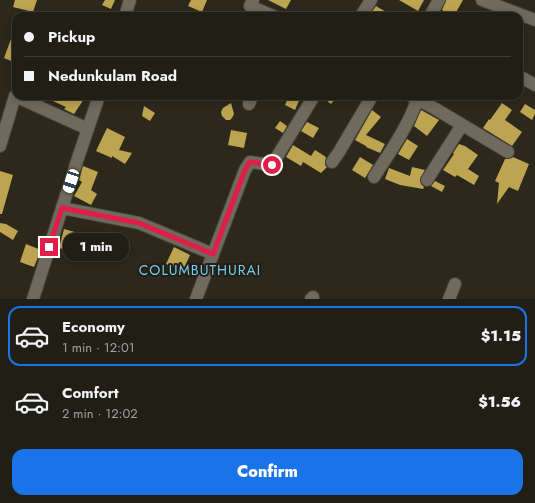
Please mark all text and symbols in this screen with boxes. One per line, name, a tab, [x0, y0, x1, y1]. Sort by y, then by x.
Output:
text: Pickup	[48, 26, 95, 48]
text: Nedunkulam Road	[48, 65, 177, 87]
route start	[263, 156, 281, 174]
car	[62, 168, 80, 194]
callout: 1 min	[63, 233, 129, 261]
text: 1 min	[80, 237, 112, 256]
route end	[40, 238, 58, 256]
district label: COLUMBUTHURAI	[139, 260, 261, 280]
text: Economy	[62, 316, 125, 338]
icon: car	[14, 318, 50, 354]
text: $1.15	[481, 325, 521, 347]
text: 1 min · 12:01	[62, 338, 135, 357]
text: Comfort	[62, 382, 119, 404]
icon: car	[14, 384, 50, 420]
text: $1.56	[478, 391, 521, 413]
text: 2 min · 12:02	[62, 404, 138, 423]
button: Confirm	[12, 449, 523, 495]

